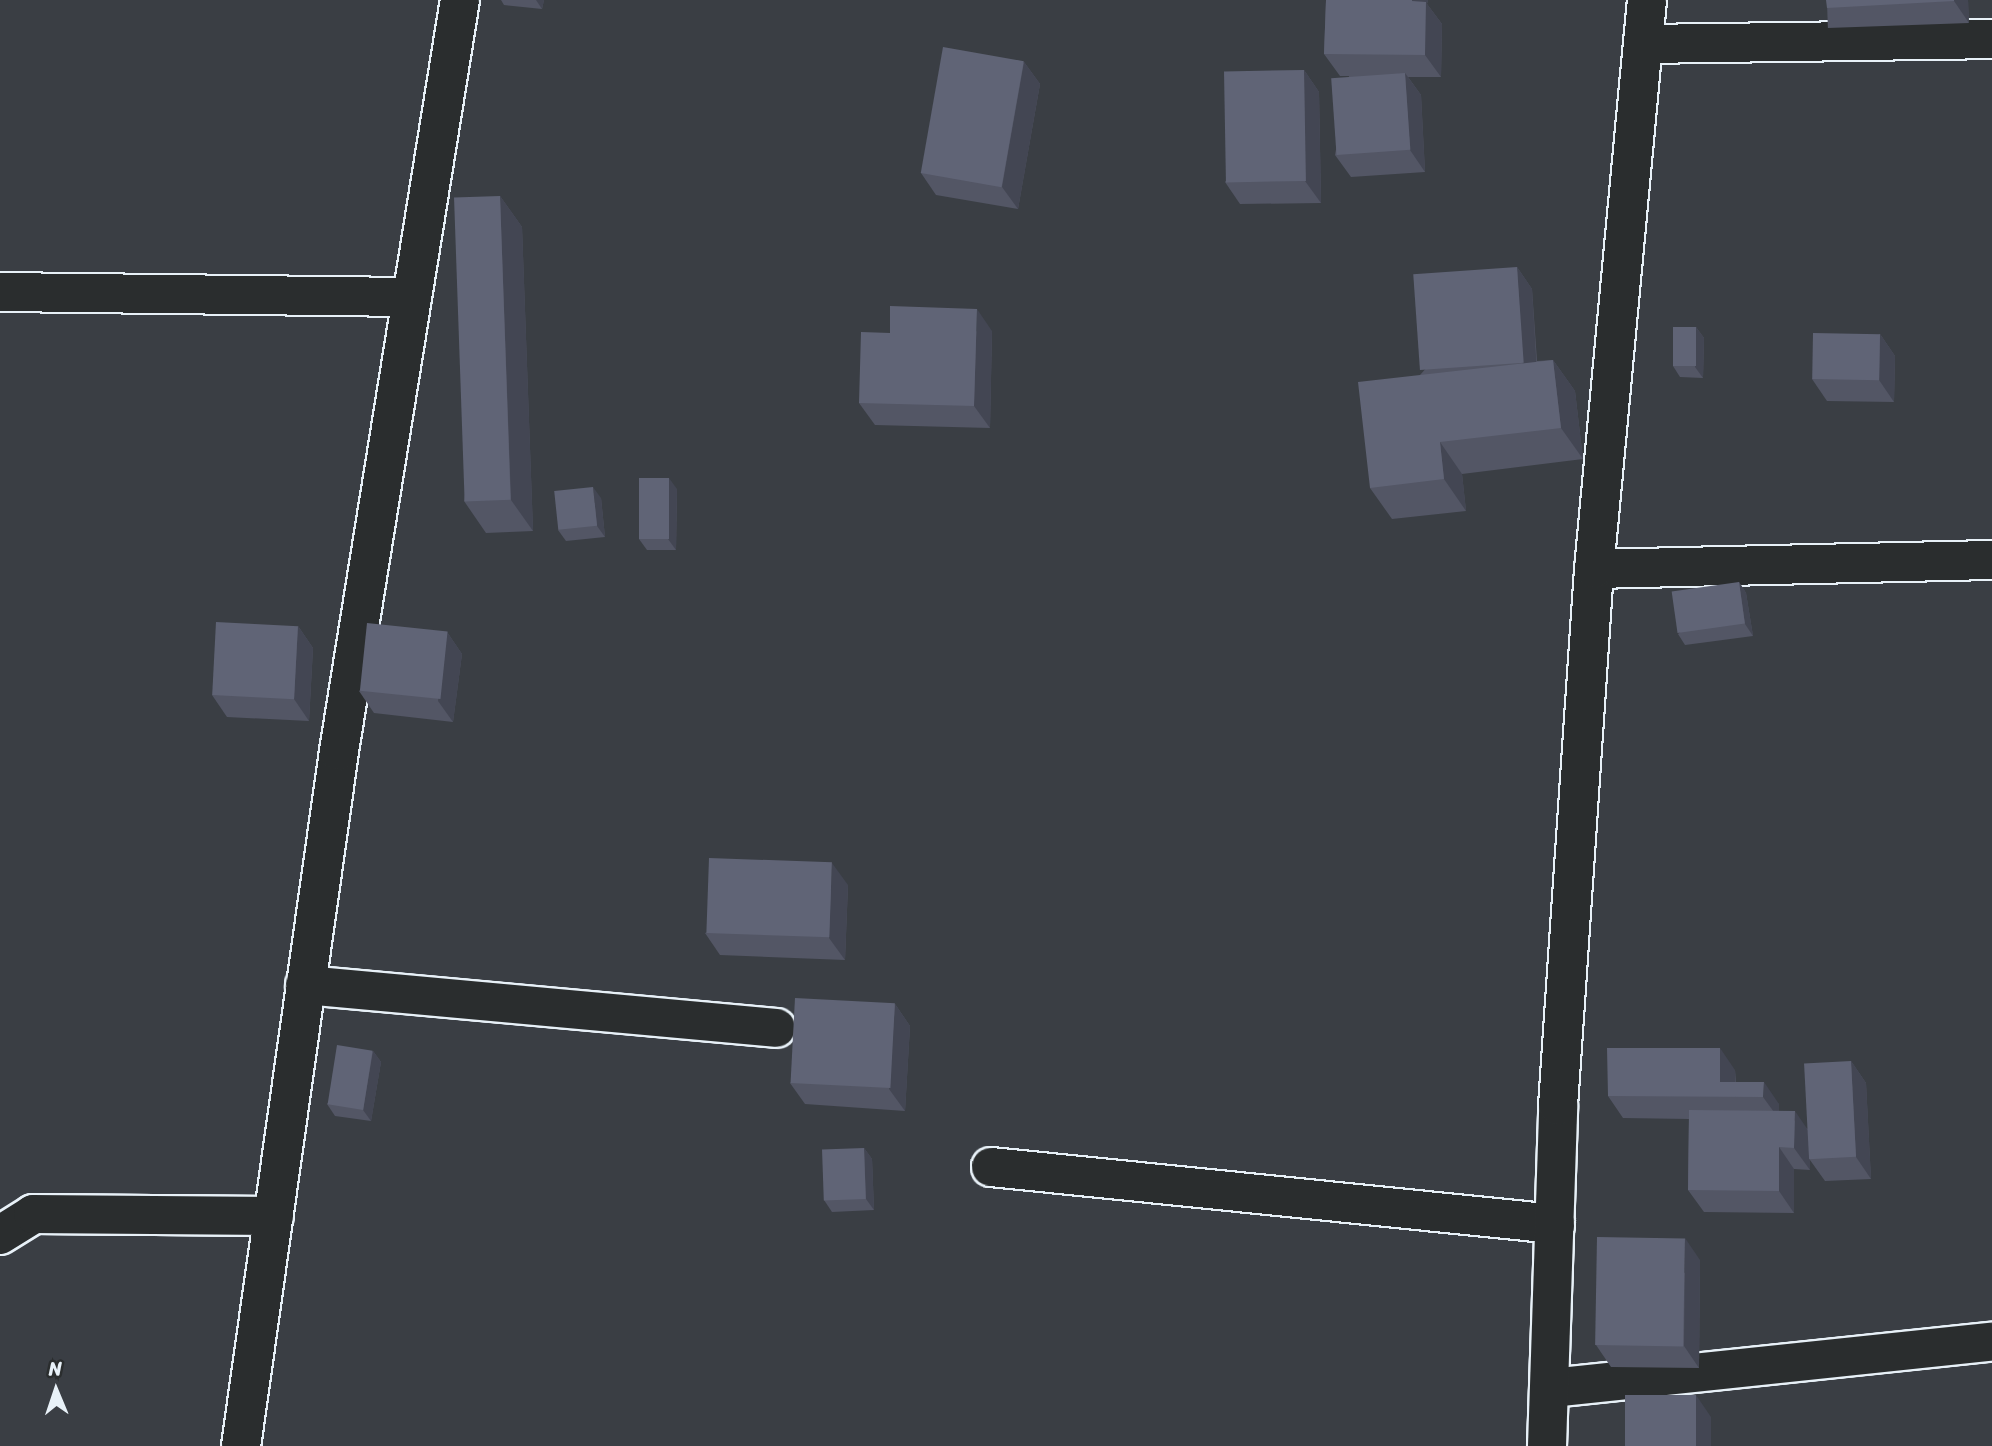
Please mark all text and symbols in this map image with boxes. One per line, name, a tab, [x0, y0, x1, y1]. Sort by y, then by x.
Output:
text: N	[48, 1352, 62, 1385]
north arrow	[21, 1355, 91, 1425]

